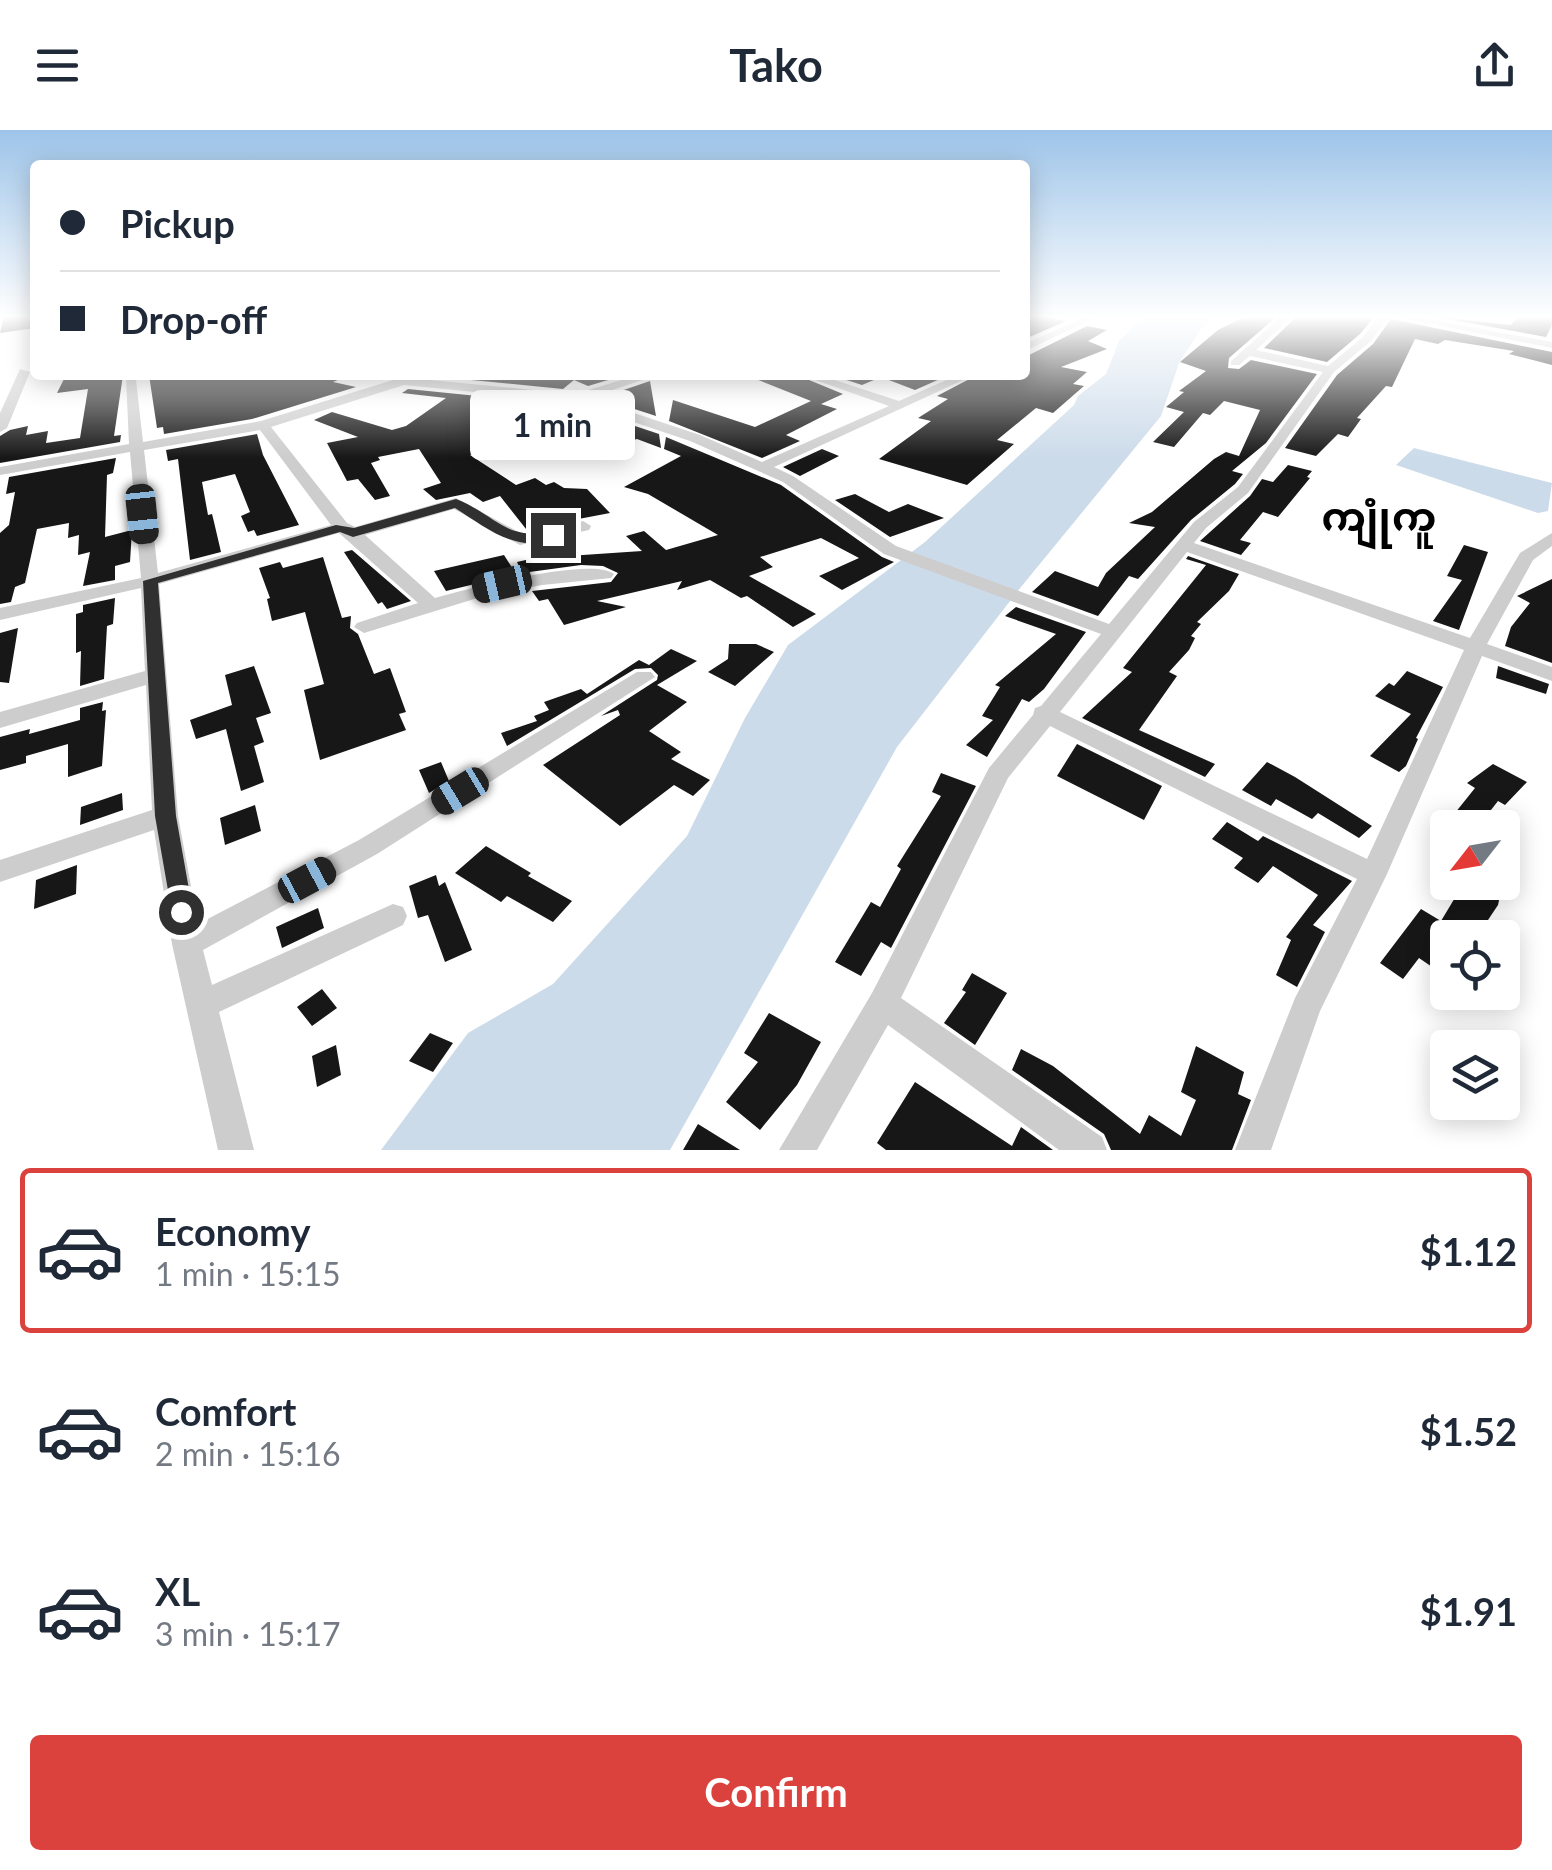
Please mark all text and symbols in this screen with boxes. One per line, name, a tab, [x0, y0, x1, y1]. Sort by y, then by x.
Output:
icon: menu	[30, 38, 85, 93]
text: Tako	[729, 38, 823, 92]
icon: share	[1467, 38, 1522, 93]
text: Pickup	[120, 200, 235, 246]
text: Drop-off	[120, 296, 267, 342]
callout: 1 min	[470, 390, 636, 460]
text: 1 min	[513, 405, 592, 444]
car	[124, 483, 160, 545]
district label: ကျုံကူ	[1322, 492, 1436, 550]
route end	[531, 513, 576, 558]
car	[469, 563, 535, 605]
car	[427, 763, 493, 819]
north arrow	[1430, 810, 1520, 900]
map controls	[1430, 810, 1520, 1120]
car	[273, 853, 341, 907]
route start	[159, 890, 204, 935]
button: locate	[1430, 920, 1520, 1010]
button: layers	[1430, 1030, 1520, 1120]
icon: car	[35, 1206, 125, 1296]
text: Economy	[155, 1208, 310, 1254]
text: $1.12	[1420, 1228, 1517, 1274]
text: 1 min · 15:15	[155, 1254, 341, 1293]
icon: car	[35, 1386, 125, 1476]
text: Comfort	[155, 1388, 296, 1434]
text: $1.52	[1420, 1408, 1517, 1454]
text: 2 min · 15:16	[155, 1434, 341, 1473]
icon: car	[35, 1566, 125, 1656]
text: XL	[155, 1568, 200, 1614]
text: $1.91	[1420, 1588, 1517, 1634]
text: 3 min · 15:17	[155, 1614, 341, 1653]
button: Confirm	[30, 1735, 1522, 1850]

